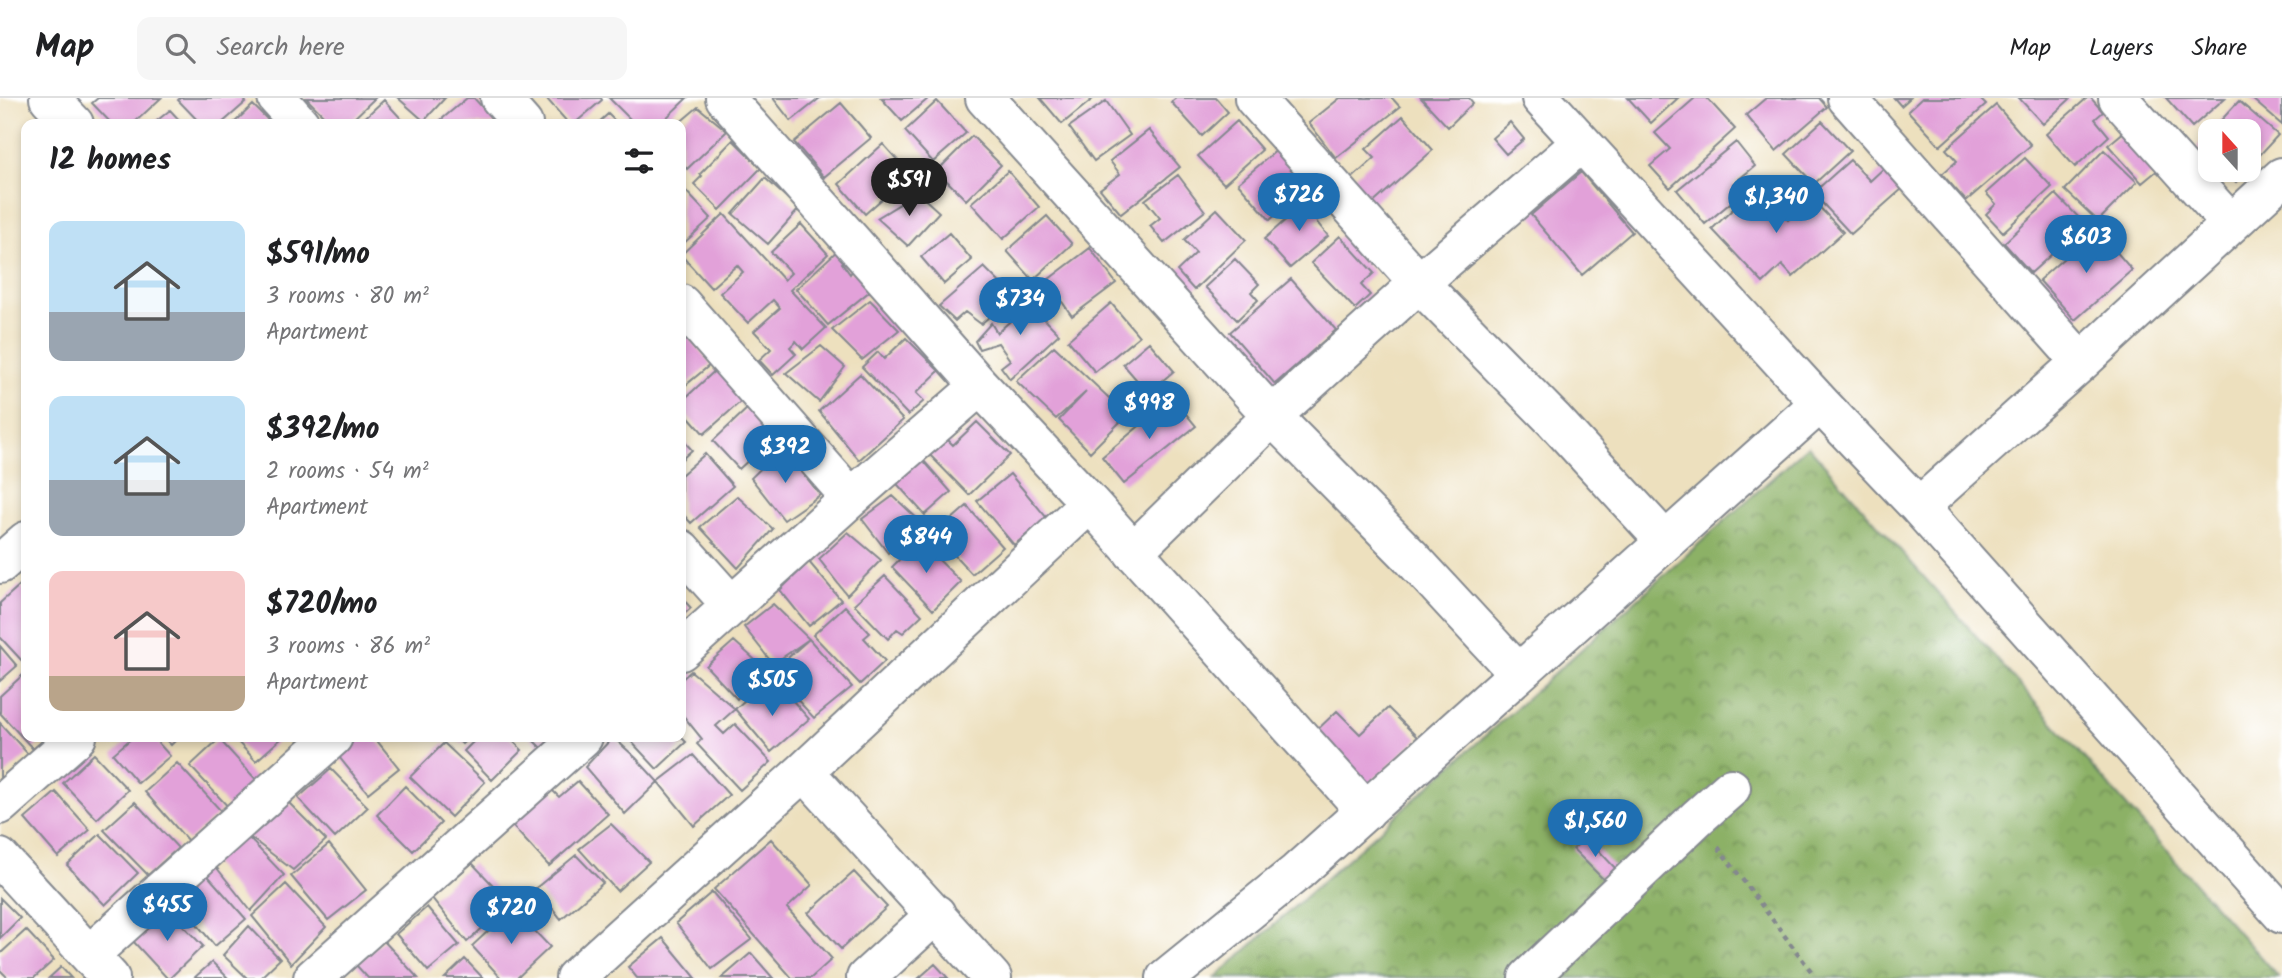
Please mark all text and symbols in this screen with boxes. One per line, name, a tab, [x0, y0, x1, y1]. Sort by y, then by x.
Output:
search box	[137, 17, 627, 80]
text: Map	[35, 22, 95, 75]
text: Search here	[217, 27, 345, 69]
icon: search	[161, 29, 199, 67]
text: Map	[2009, 29, 2051, 68]
text: Layers	[2089, 29, 2153, 68]
text: Share	[2191, 29, 2247, 68]
north arrow	[2198, 119, 2261, 182]
map controls	[2198, 119, 2261, 182]
text: 12 homes	[49, 137, 171, 185]
icon: filters	[620, 142, 658, 180]
pin: $591	[868, 158, 950, 218]
text: $591	[887, 163, 931, 199]
pin: $726	[1258, 174, 1340, 233]
pin: $1,340	[1719, 176, 1833, 235]
text: $726	[1274, 178, 1324, 214]
text: $1,340	[1744, 180, 1808, 216]
pin: $603	[2045, 216, 2127, 275]
text: $603	[2061, 220, 2111, 256]
text: $591/mo	[266, 231, 370, 279]
icon: home	[105, 249, 189, 333]
pin: $734	[979, 278, 1061, 337]
text: 3 rooms · 80 m²	[266, 279, 429, 315]
text: $734	[995, 282, 1045, 318]
text: Apartment	[266, 315, 368, 351]
pin: $998	[1108, 382, 1190, 441]
text: $998	[1124, 386, 1174, 422]
text: $392/mo	[266, 406, 380, 454]
icon: home	[105, 424, 189, 508]
pin: $392	[744, 426, 826, 485]
text: $392	[759, 430, 811, 466]
text: 2 rooms · 54 m²	[266, 454, 429, 490]
text: Apartment	[266, 490, 368, 526]
pin: $844	[885, 516, 967, 575]
text: $844	[900, 520, 952, 556]
text: $720/mo	[266, 581, 378, 629]
icon: home	[105, 599, 189, 683]
text: 3 rooms · 86 m²	[266, 629, 430, 665]
pin: $505	[731, 658, 813, 718]
text: $505	[748, 663, 796, 699]
text: Apartment	[266, 665, 368, 701]
pin: $1,560	[1538, 800, 1652, 859]
text: $1,560	[1564, 804, 1626, 840]
pin: $455	[126, 884, 208, 943]
pin: $720	[470, 886, 552, 946]
text: $455	[142, 888, 192, 924]
text: $720	[486, 891, 536, 927]

